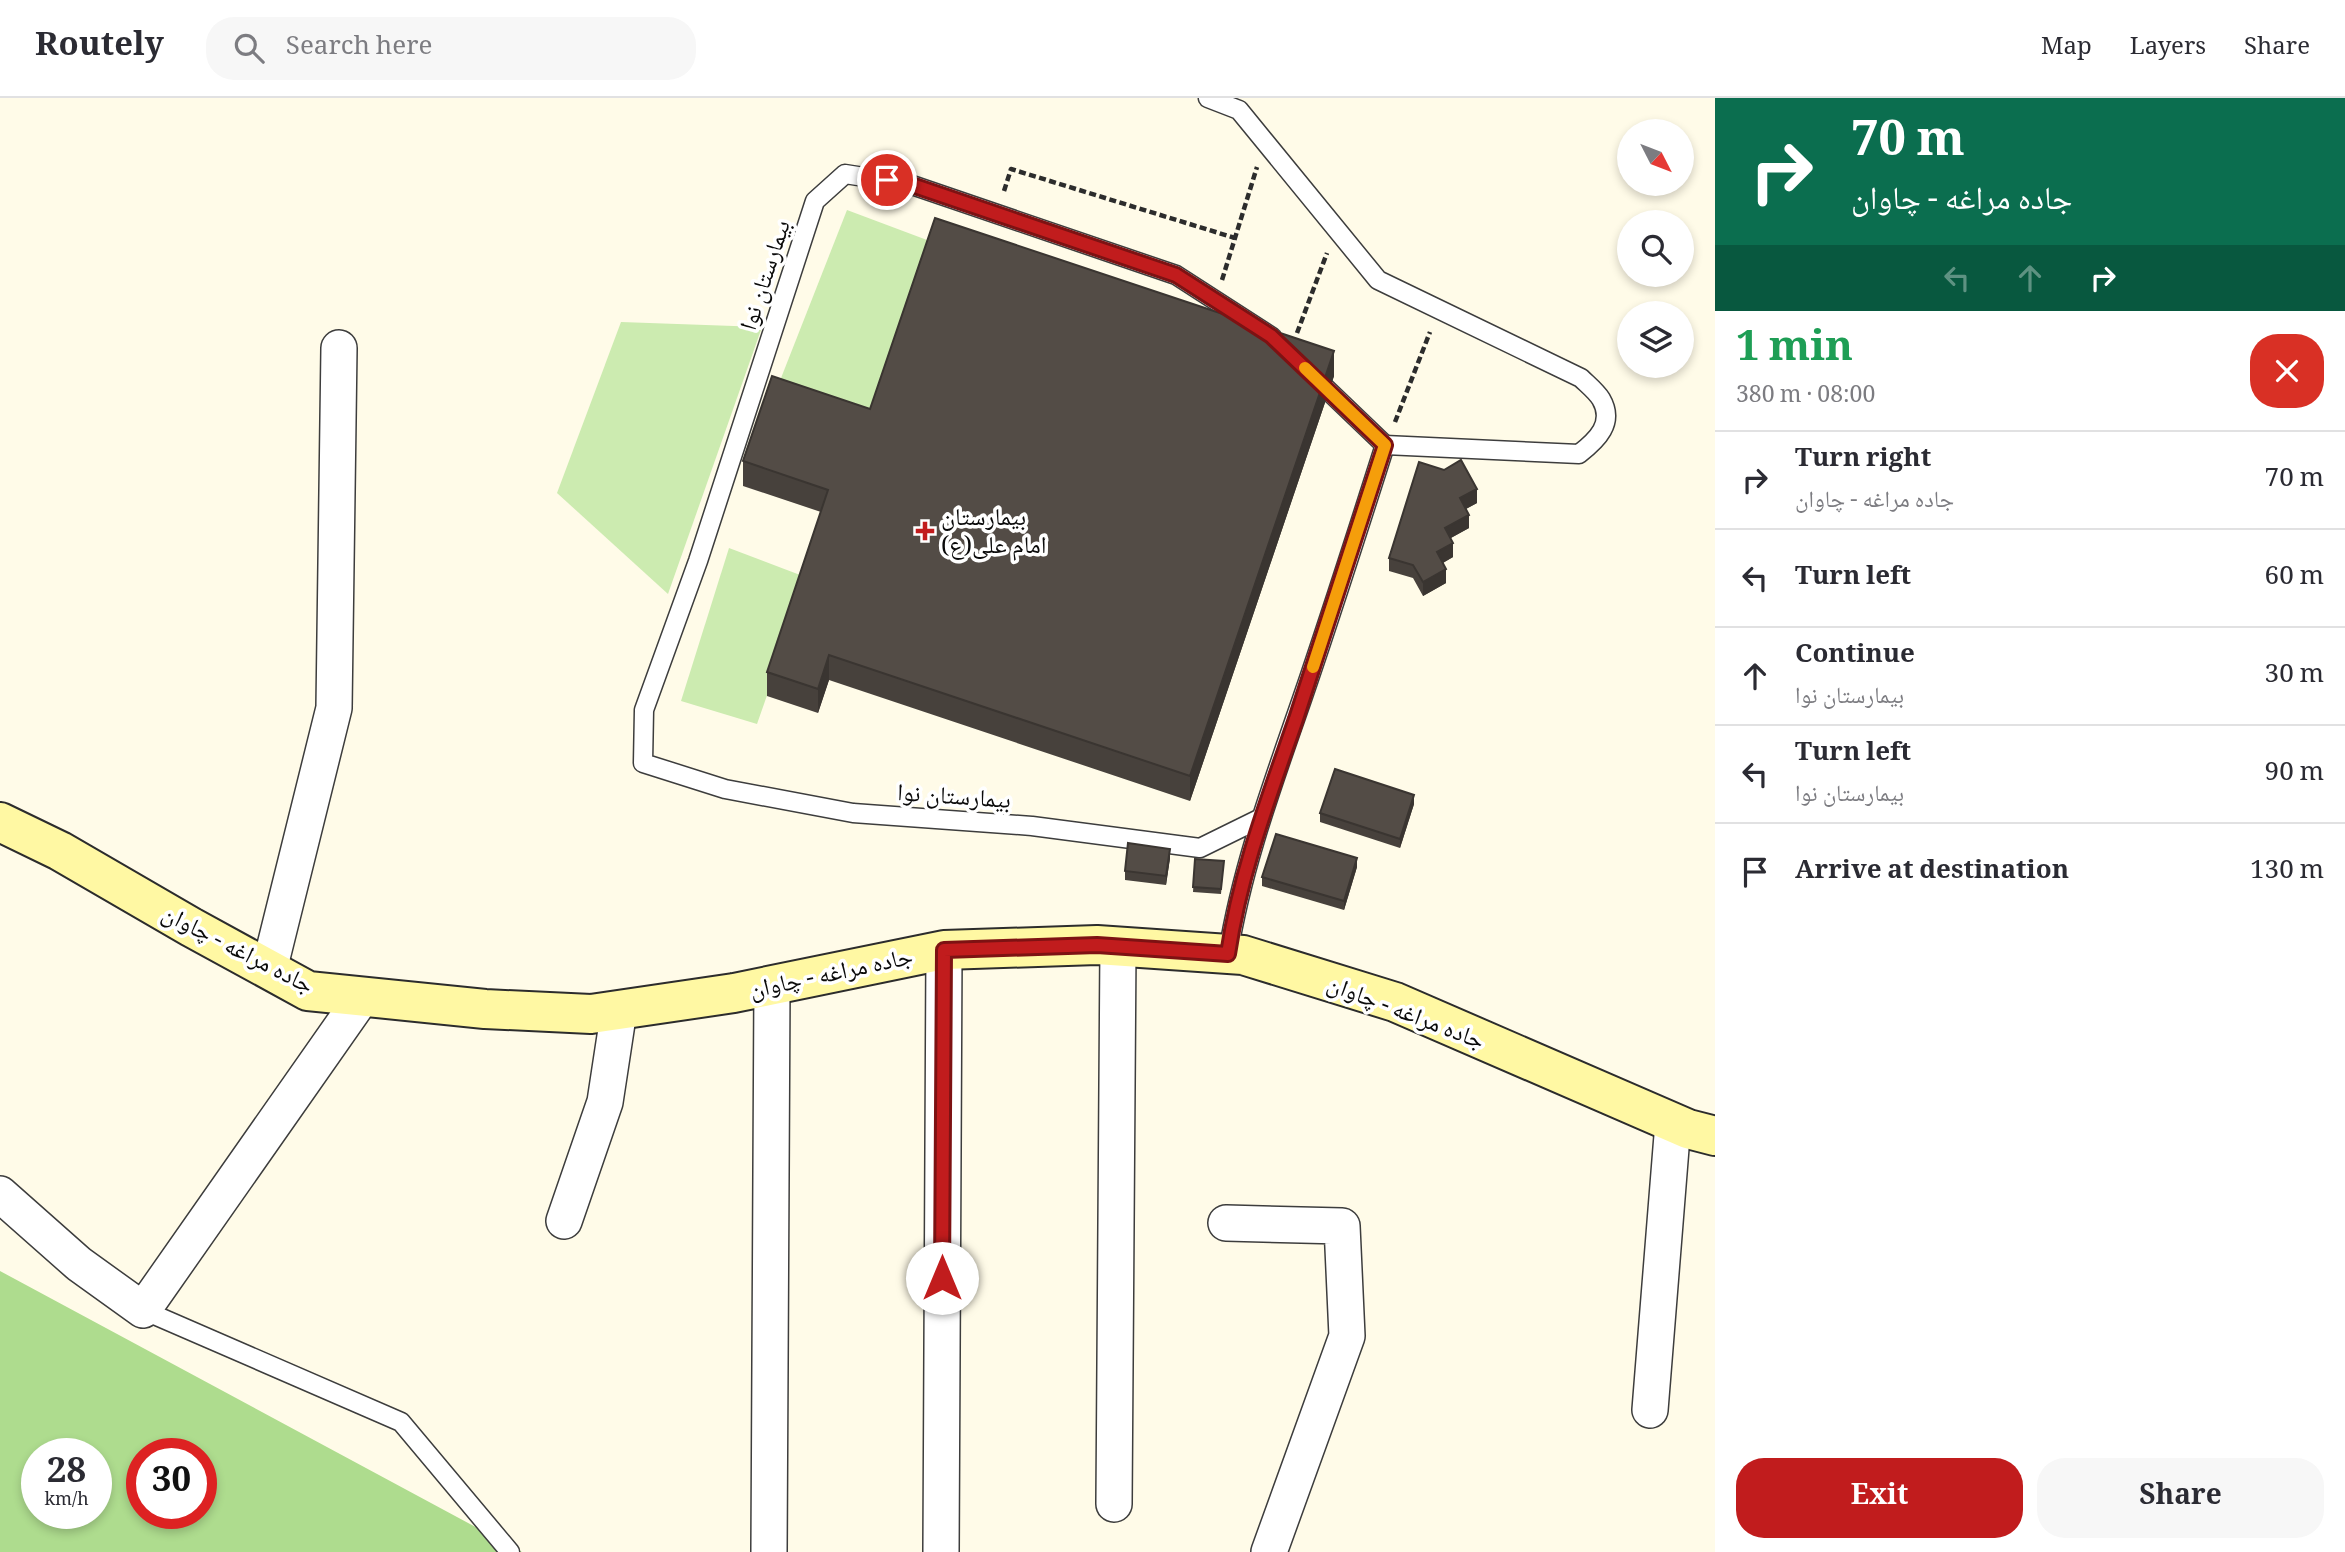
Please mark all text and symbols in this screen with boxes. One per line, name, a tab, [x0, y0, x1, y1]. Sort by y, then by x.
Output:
search box	[206, 17, 696, 80]
text: Routely	[35, 20, 164, 76]
text: Search here	[286, 26, 432, 70]
text: Map	[2041, 28, 2092, 69]
text: Layers	[2130, 28, 2206, 69]
text: Share	[2244, 28, 2310, 69]
icon: search	[230, 29, 268, 67]
text: 70 m	[1851, 103, 1965, 186]
north arrow	[1617, 119, 1694, 196]
map controls	[1617, 119, 1694, 378]
icon: right	[1736, 126, 1827, 217]
pin	[857, 150, 917, 210]
icon: arrive	[868, 161, 906, 199]
text: جاده مراغه - چاوان	[1851, 175, 2072, 229]
button: search	[1617, 210, 1694, 287]
street label: بیمارستان نوا	[730, 215, 804, 336]
icon: left	[1938, 259, 1976, 297]
icon: ahead	[2011, 259, 2049, 297]
icon: right	[2084, 259, 2122, 297]
button: layers	[1617, 301, 1694, 378]
text: 1 min	[1736, 315, 1853, 387]
button: close	[2250, 334, 2324, 408]
text: 380 m · 08:00	[1736, 377, 1875, 417]
text: Turn right	[1795, 438, 1931, 482]
text: 70 m	[2265, 458, 2324, 502]
icon: right	[1736, 461, 1774, 499]
text: جاده مراغه - چاوان	[1795, 482, 1954, 522]
place label: بیمارستان امام علی(ع)	[941, 499, 1046, 568]
marker: بیمارستان امام علی(ع)	[915, 521, 935, 541]
text: Turn left	[1795, 556, 1911, 600]
text: 60 m	[2265, 556, 2324, 600]
icon: left	[1736, 559, 1774, 597]
text: Continue	[1795, 634, 1915, 678]
text: 30 m	[2265, 654, 2324, 698]
icon: ahead	[1736, 657, 1774, 695]
text: بیمارستان نوا	[1795, 678, 1904, 718]
text: Turn left	[1795, 732, 1911, 776]
text: 90 m	[2265, 752, 2324, 796]
icon: left	[1736, 755, 1774, 793]
street label: بیمارستان نوا	[896, 774, 1012, 823]
text: بیمارستان نوا	[1795, 776, 1904, 816]
text: Arrive at destination	[1795, 850, 2069, 894]
text: 130 m	[2250, 850, 2324, 894]
icon: arrive	[1736, 853, 1774, 891]
street label: جاده مراغه - چاوان	[154, 895, 320, 1007]
street label: جاده مراغه - چاوان	[746, 938, 917, 1013]
street label: جاده مراغه - چاوان	[1320, 965, 1490, 1063]
position arrow	[905, 1241, 979, 1315]
speed limit sign: 30	[126, 1438, 217, 1529]
text: 28	[47, 1445, 86, 1504]
button: Exit	[1736, 1458, 2023, 1538]
button: Share	[2037, 1458, 2324, 1538]
text: km/h	[44, 1486, 89, 1516]

